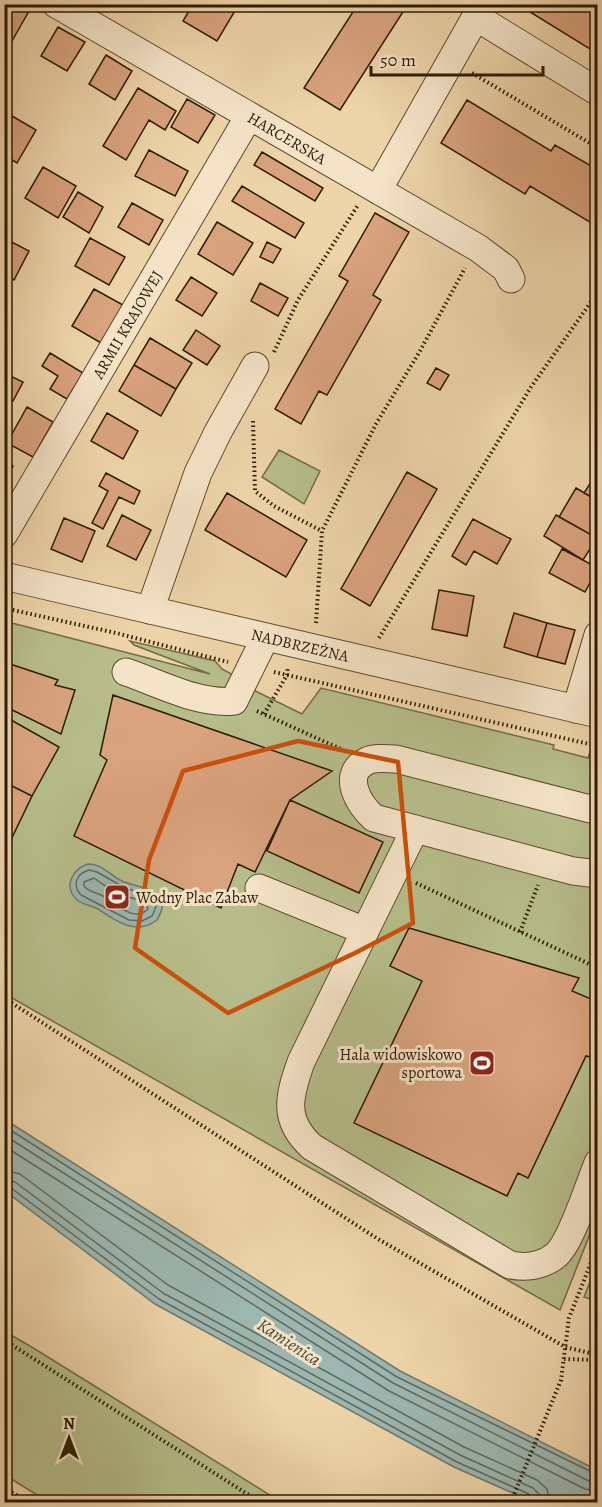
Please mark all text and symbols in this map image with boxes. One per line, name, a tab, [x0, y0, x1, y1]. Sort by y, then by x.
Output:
scale bar	[371, 39, 544, 77]
text: 50 m	[380, 48, 416, 72]
street label: HARCERSKA	[243, 107, 331, 170]
street label: ARMII KRAJOWEJ	[87, 267, 168, 384]
street label: NADBRZEŻNA	[249, 624, 352, 668]
sports icon: Wodny Plac Zabaw	[102, 882, 132, 912]
place label: Wodny Plac Zabaw	[135, 887, 259, 909]
place label: Hala widowiskowo sportowa	[340, 1044, 463, 1084]
sports icon: Hala widowiskowo sportowa	[467, 1048, 497, 1078]
water label: Kamienica	[253, 1313, 325, 1371]
north arrow	[39, 1408, 99, 1468]
text: N	[63, 1413, 75, 1435]

